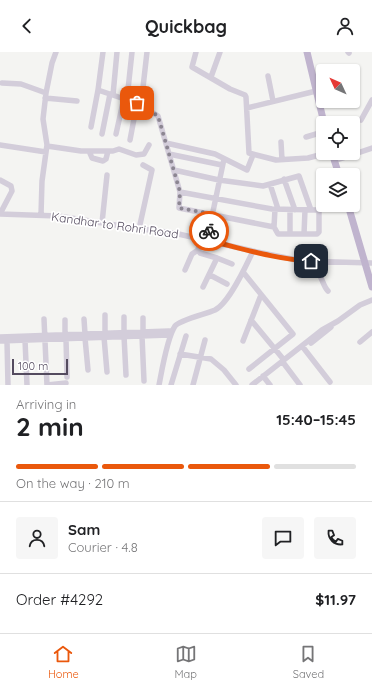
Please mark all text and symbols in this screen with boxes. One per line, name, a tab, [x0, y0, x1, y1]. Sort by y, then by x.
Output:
icon: back	[16, 15, 38, 37]
text: Quickbag	[145, 15, 227, 38]
icon: person	[334, 15, 356, 37]
north arrow	[316, 64, 360, 108]
map controls	[316, 64, 360, 212]
pin	[120, 86, 154, 120]
icon: bag	[126, 92, 148, 114]
button: locate	[316, 116, 360, 160]
button: layers	[316, 168, 360, 212]
street label: Kandhar to Rohri Road	[50, 209, 180, 241]
courier	[189, 211, 229, 251]
icon: bike	[198, 220, 220, 242]
pin	[294, 244, 328, 278]
icon: home	[300, 250, 322, 272]
scale bar	[12, 357, 68, 376]
text: 100 m	[18, 359, 48, 373]
text: Arriving in	[16, 396, 76, 412]
text: 2 min	[16, 410, 84, 443]
text: 15:40–15:45	[276, 410, 356, 429]
text: On the way · 210 m	[16, 475, 130, 491]
button: person	[16, 517, 58, 559]
button: chat	[262, 517, 304, 559]
button: phone	[314, 517, 356, 559]
text: Sam	[68, 520, 100, 539]
text: Courier · 4.8	[68, 539, 138, 555]
text: Order #4292	[16, 590, 103, 609]
text: $11.97	[315, 590, 356, 609]
tab: Home	[48, 643, 79, 681]
tab: Map	[174, 643, 197, 681]
tab: Saved	[293, 643, 324, 681]

